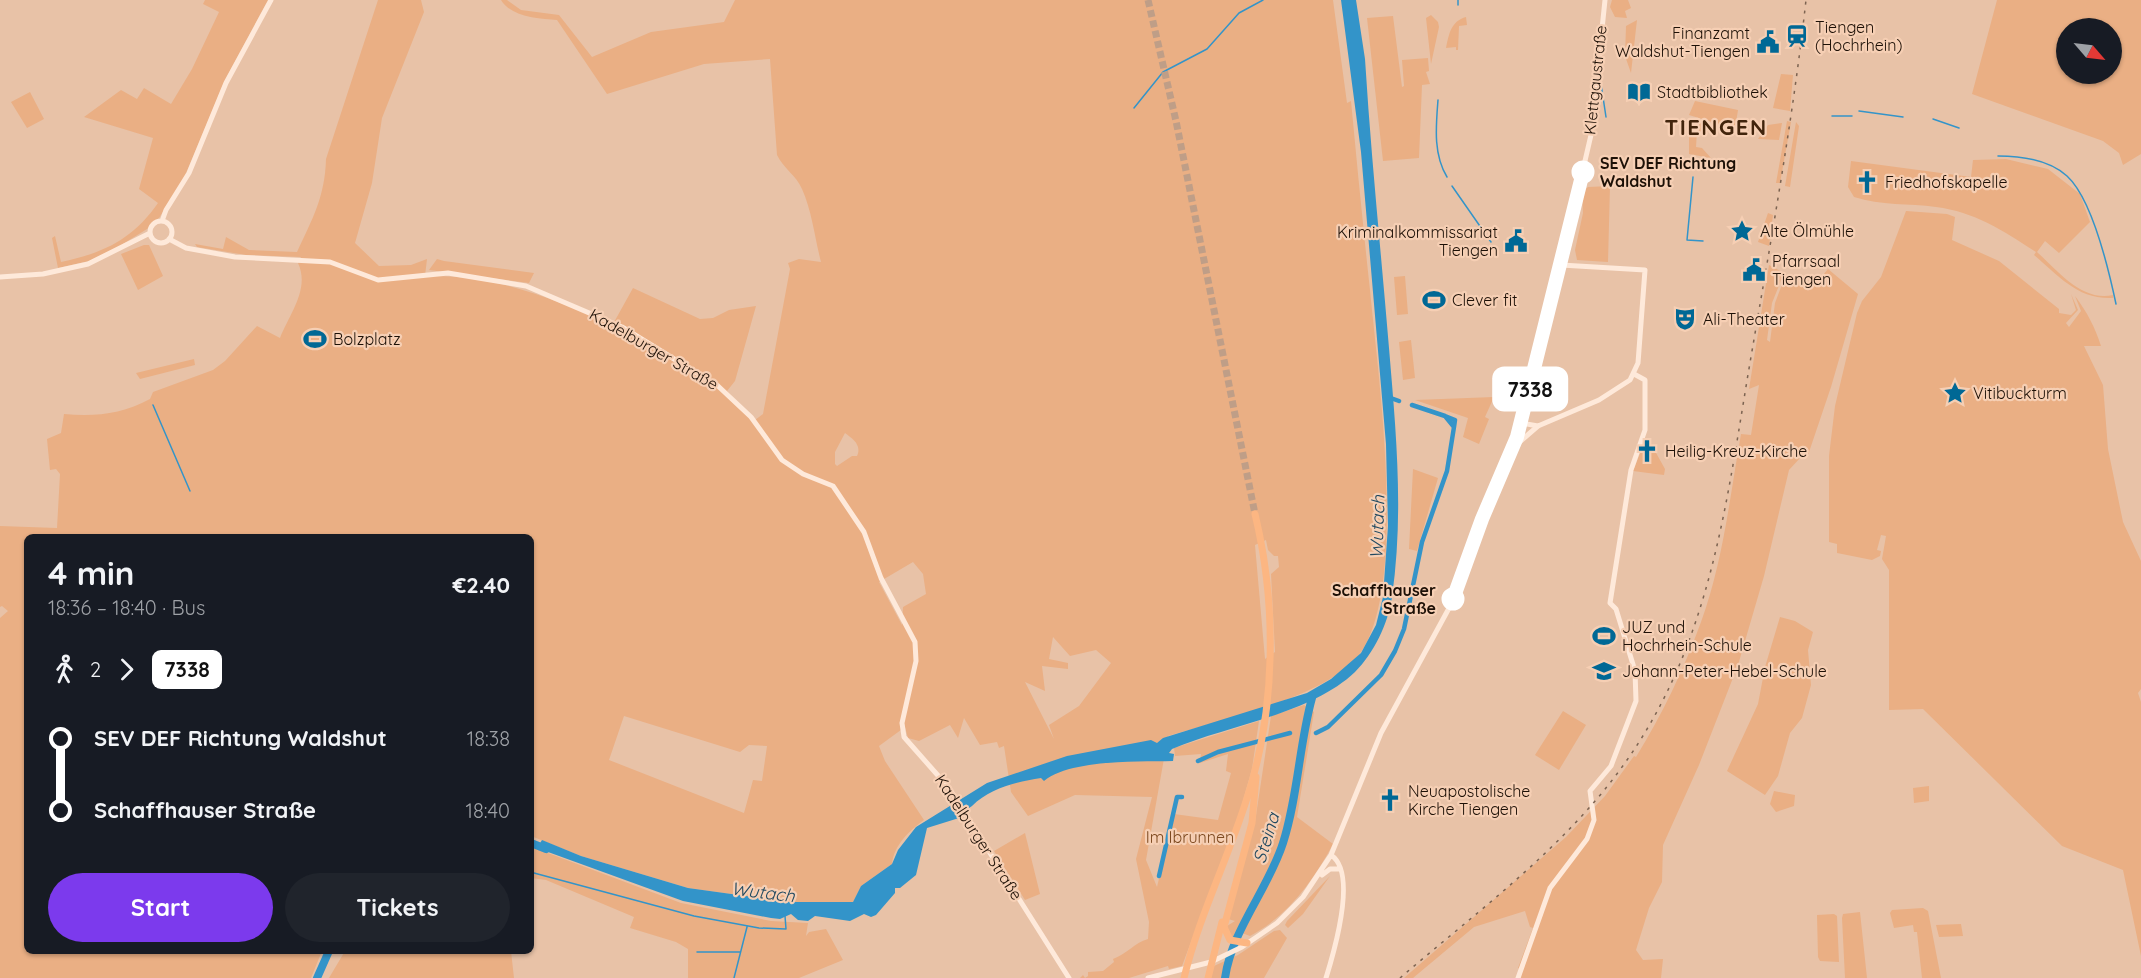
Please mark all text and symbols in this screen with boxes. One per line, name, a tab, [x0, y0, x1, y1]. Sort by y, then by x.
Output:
place label: Tiengen (Hochrhein)	[1815, 17, 1903, 55]
north arrow	[2056, 18, 2122, 84]
map controls	[2056, 18, 2122, 84]
place label: Finanzamt Waldshut-Tiengen	[1615, 23, 1750, 61]
station icon: Tiengen (Hochrhein)	[1784, 23, 1810, 49]
street label: Klettgaustraße	[1579, 24, 1611, 136]
public building icon: Finanzamt Waldshut-Tiengen	[1755, 29, 1781, 55]
library icon: Stadtbibliothek	[1626, 79, 1652, 105]
place label: Stadtbibliothek	[1657, 82, 1768, 102]
district label: TIENGEN	[1664, 113, 1768, 141]
place label: SEV DEF Richtung Waldshut	[1600, 153, 1736, 191]
marker: SEV DEF Richtung Waldshut	[1572, 161, 1594, 183]
church icon: Friedhofskapelle	[1854, 169, 1880, 195]
place label: Friedhofskapelle	[1885, 172, 2007, 192]
place icon: Alte Ölmühle	[1729, 218, 1755, 244]
place label: Alte Ölmühle	[1760, 221, 1854, 241]
place label: Kriminalkommissariat Tiengen	[1337, 222, 1498, 260]
public building icon: Kriminalkommissariat Tiengen	[1503, 228, 1529, 254]
place label: Pfarrsaal Tiengen	[1772, 251, 1840, 289]
public building icon: Pfarrsaal Tiengen	[1741, 257, 1767, 283]
sports icon: Clever fit	[1421, 287, 1447, 313]
place label: Clever fit	[1452, 290, 1517, 310]
street label: Kadelburger Straße	[586, 304, 722, 394]
theatre icon: Ali-Theater	[1672, 306, 1698, 332]
place label: Ali-Theater	[1703, 309, 1785, 329]
sports icon: Bolzplatz	[302, 326, 328, 352]
place label: Bolzplatz	[333, 329, 401, 349]
line badge: 7338	[1488, 370, 1572, 408]
text: 7338	[1507, 376, 1553, 402]
place icon: Vitibuckturm	[1942, 380, 1968, 406]
place label: Vitibuckturm	[1973, 383, 2067, 403]
church icon: Heilig-Kreuz-Kirche	[1634, 438, 1660, 464]
place label: Heilig-Kreuz-Kirche	[1665, 441, 1807, 461]
water label: Wutach	[1364, 494, 1390, 559]
text: 4 min	[48, 552, 135, 593]
text: €2.40	[452, 571, 510, 599]
place label: Schaffhauser Straße	[1332, 580, 1436, 618]
marker: Schaffhauser Straße	[1442, 588, 1464, 610]
text: 18:36 – 18:40 · Bus	[48, 595, 205, 620]
place label: JUZ und Hochrhein-Schule	[1622, 617, 1752, 655]
sports icon: JUZ und Hochrhein-Schule	[1591, 623, 1617, 649]
icon: walk	[48, 653, 81, 686]
icon: forward	[110, 653, 143, 686]
text: 7338	[164, 656, 210, 682]
text: 2	[90, 657, 101, 682]
school or university icon: Johann-Peter-Hebel-Schule	[1591, 658, 1617, 684]
place label: Johann-Peter-Hebel-Schule	[1622, 661, 1827, 681]
text: SEV DEF Richtung Waldshut	[94, 724, 387, 752]
text: 18:38	[467, 726, 510, 751]
street label: Kadelburger Straße	[931, 770, 1027, 904]
place label: Neuapostolische Kirche Tiengen	[1408, 781, 1530, 819]
church icon: Neuapostolische Kirche Tiengen	[1377, 787, 1403, 813]
text: Schaffhauser Straße	[94, 796, 316, 824]
text: 18:40	[466, 798, 510, 823]
water label: Steina	[1247, 809, 1285, 866]
park label: Im Ibrunnen	[1146, 827, 1234, 847]
button: Start	[48, 873, 273, 942]
button: Tickets	[285, 873, 510, 942]
water label: Wutach	[730, 877, 797, 907]

